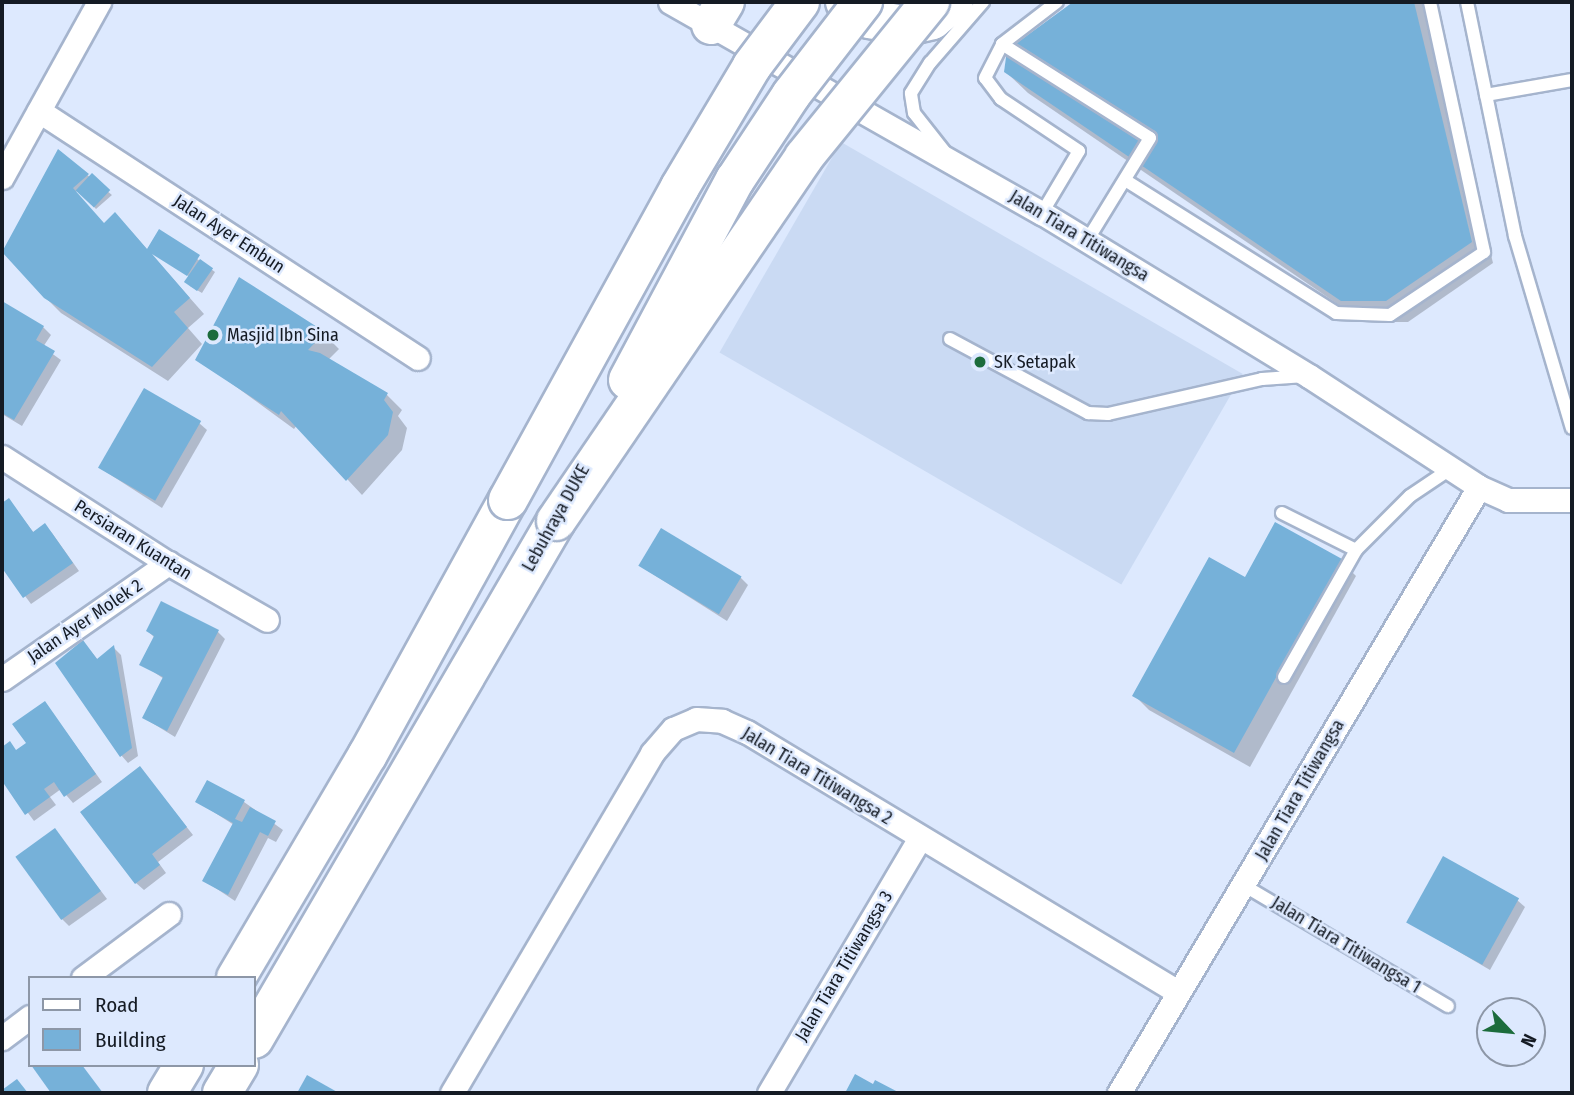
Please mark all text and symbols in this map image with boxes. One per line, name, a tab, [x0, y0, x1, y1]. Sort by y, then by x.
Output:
street label: Jalan Tiara Titiwangsa	[1005, 186, 1153, 286]
street label: Jalan Ayer Embun	[169, 190, 289, 278]
place label: Masjid Ibn Sina	[227, 324, 339, 346]
marker: Masjid Ibn Sina	[205, 327, 221, 343]
place label: SK Setapak	[994, 351, 1076, 373]
marker: SK Setapak	[972, 354, 988, 370]
street label: Lebuhraya DUKE	[518, 461, 594, 575]
street label: Persiaran Kuantan	[70, 495, 196, 585]
street label: Jalan Ayer Molek 2	[23, 575, 147, 667]
street label: Jalan Tiara Titiwangsa	[1251, 716, 1349, 864]
street label: Jalan Tiara Titiwangsa 2	[738, 723, 896, 829]
street label: Jalan Tiara Titiwangsa 3	[791, 887, 897, 1045]
street label: Jalan Tiara Titiwangsa 1	[1267, 892, 1425, 998]
legend	[28, 976, 256, 1067]
text: Road	[95, 992, 139, 1018]
north arrow	[1476, 997, 1546, 1067]
text: Building	[95, 1027, 166, 1053]
text: N	[1516, 1030, 1541, 1051]

